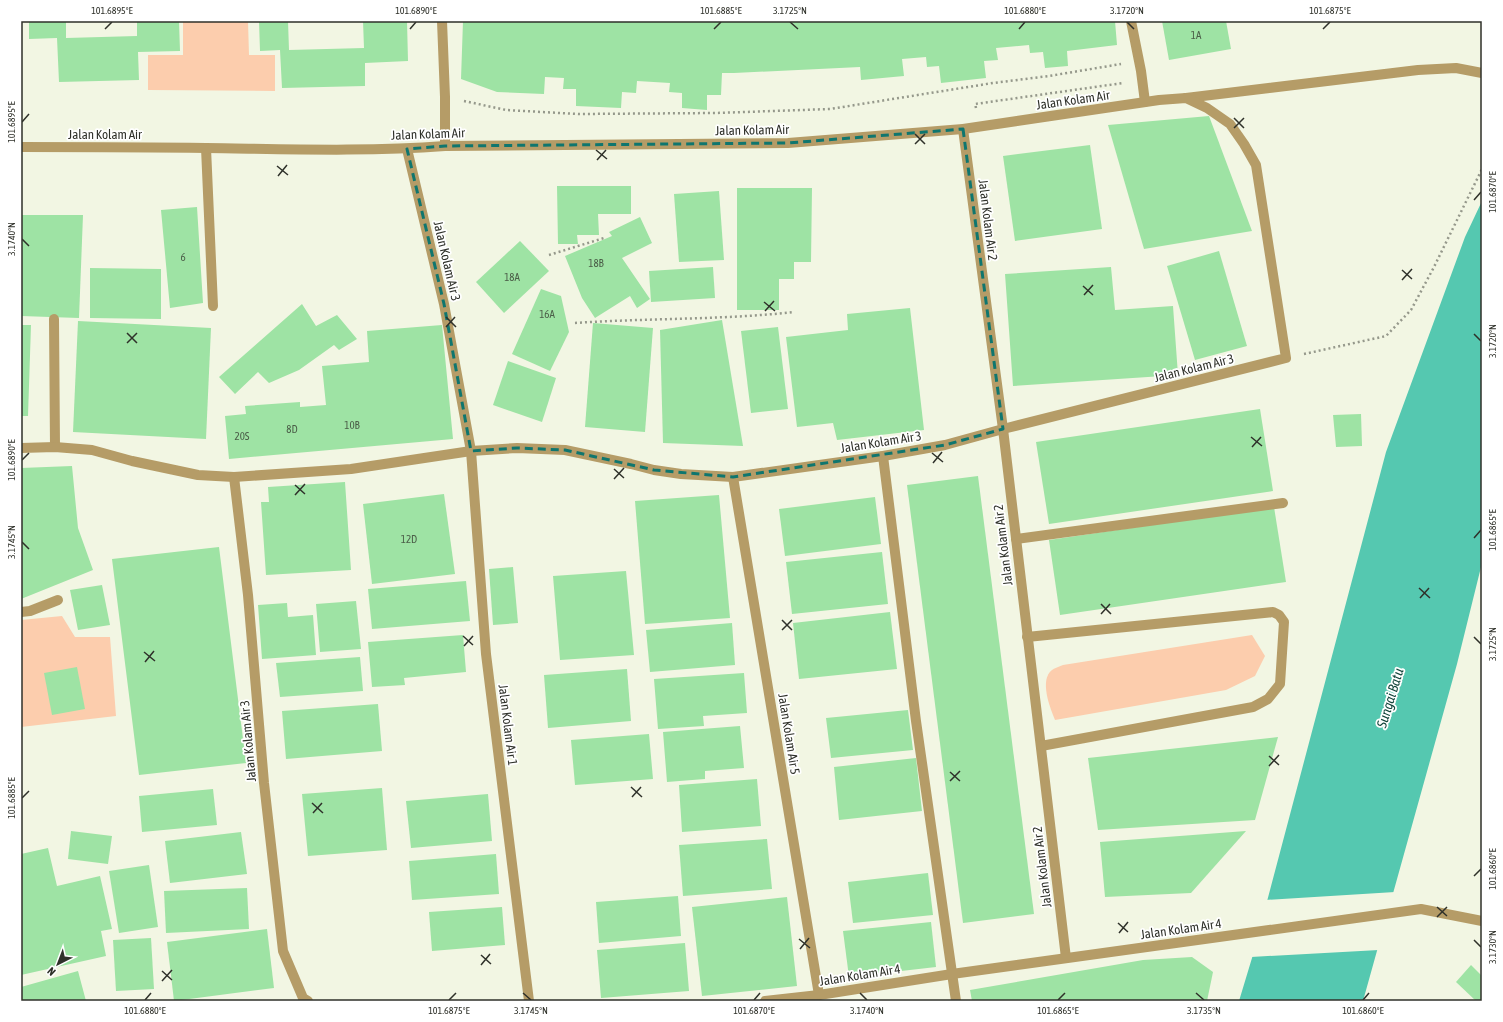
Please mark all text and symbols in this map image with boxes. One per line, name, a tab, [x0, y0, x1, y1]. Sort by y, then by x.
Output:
text: 101.6895°E	[91, 5, 134, 16]
text: 101.6890°E	[395, 5, 438, 16]
text: 101.6885°E	[700, 5, 743, 16]
text: 3.1725°N	[773, 5, 807, 16]
text: 101.6880°E	[1004, 5, 1047, 16]
text: 3.1720°N	[1110, 5, 1144, 16]
text: 101.6875°E	[1309, 5, 1352, 16]
house number: 1A	[1191, 29, 1202, 41]
street label: Jalan Kolam Air	[1035, 87, 1111, 113]
text: 101.6895°E	[6, 100, 17, 143]
street label: Jalan Kolam Air	[715, 122, 789, 138]
street label: Jalan Kolam Air	[391, 125, 465, 143]
street label: Jalan Kolam Air	[68, 127, 142, 142]
text: 101.6870°E	[1487, 170, 1498, 213]
street label: Jalan Kolam Air 2	[976, 179, 1000, 261]
street label: Jalan Kolam Air 3	[431, 220, 463, 302]
text: 3.1740°N	[6, 222, 17, 256]
house number: 6	[180, 251, 186, 263]
house number: 18B	[588, 257, 605, 269]
house number: 18A	[504, 271, 520, 283]
house number: 16A	[539, 308, 555, 320]
text: 3.1720°N	[1487, 324, 1498, 358]
street label: Jalan Kolam Air 3	[1153, 351, 1235, 385]
house number: 10B	[344, 419, 361, 431]
house number: 8D	[286, 423, 298, 435]
street label: Jalan Kolam Air 3	[839, 428, 923, 456]
house number: 20S	[235, 430, 250, 442]
text: 101.6890°E	[6, 438, 17, 481]
street label: Jalan Kolam Air 2	[991, 504, 1015, 586]
text: 101.6865°E	[1487, 508, 1498, 551]
text: 3.1745°N	[6, 525, 17, 559]
house number: 12D	[401, 533, 417, 545]
text: 3.1725°N	[1487, 627, 1498, 661]
water label: Sungai Batu	[1373, 666, 1407, 731]
street label: Jalan Kolam Air 1	[496, 684, 520, 766]
street label: Jalan Kolam Air 5	[775, 692, 803, 776]
street label: Jalan Kolam Air 3	[237, 700, 259, 782]
text: 101.6885°E	[6, 776, 17, 819]
street label: Jalan Kolam Air 2	[1030, 826, 1054, 908]
text: 101.6860°E	[1487, 847, 1498, 890]
street label: Jalan Kolam Air 4	[1139, 916, 1223, 942]
text: 3.1730°N	[1487, 930, 1498, 964]
north arrow	[38, 944, 78, 984]
street label: Jalan Kolam Air 4	[818, 961, 902, 989]
text: N	[45, 965, 58, 978]
text: 101.6880°E	[124, 1005, 167, 1016]
text: 101.6875°E	[428, 1005, 471, 1016]
text: 3.1745°N	[514, 1005, 548, 1016]
text: 101.6870°E	[733, 1005, 776, 1016]
text: 3.1740°N	[850, 1005, 884, 1016]
text: 101.6865°E	[1037, 1005, 1080, 1016]
text: 3.1735°N	[1187, 1005, 1221, 1016]
text: 101.6860°E	[1342, 1005, 1385, 1016]

